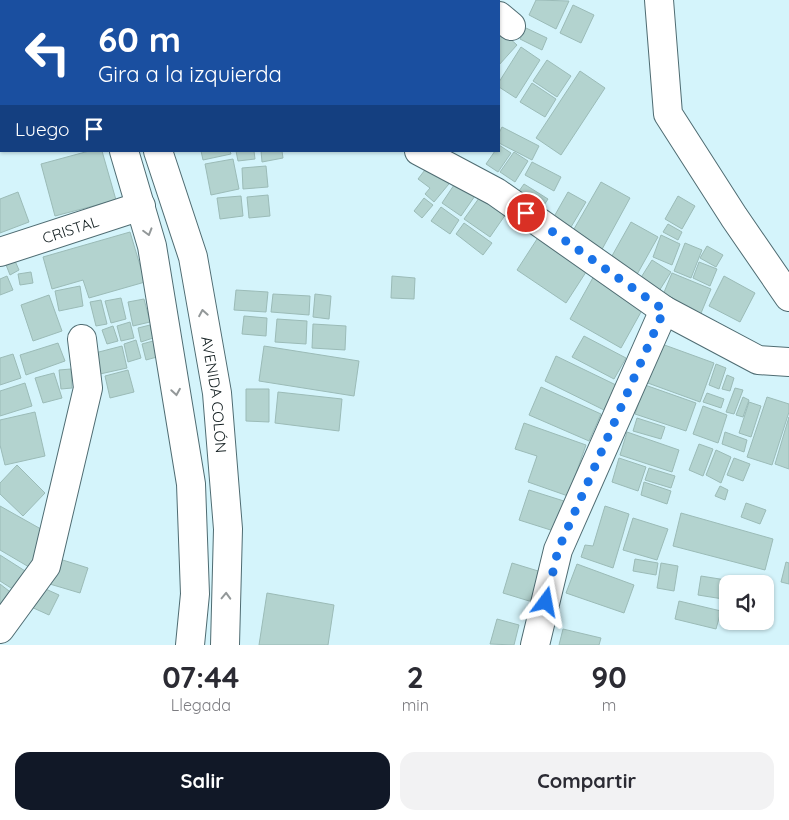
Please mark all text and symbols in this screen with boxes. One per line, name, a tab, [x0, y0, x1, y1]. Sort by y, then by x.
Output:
text: 60 m	[98, 17, 181, 61]
icon: left	[15, 20, 80, 85]
text: Gira a la izquierda	[98, 60, 282, 88]
icon: arrive	[80, 115, 108, 143]
text: Luego	[15, 117, 70, 141]
pin	[505, 192, 547, 234]
icon: arrive	[512, 199, 540, 227]
street label: CRISTAL	[40, 211, 101, 247]
one-way arrow	[143, 227, 153, 235]
one-way arrow	[198, 309, 209, 317]
street label: AVENIDA COLÓN	[198, 335, 231, 454]
one-way arrow	[170, 387, 180, 396]
position arrow	[519, 575, 571, 627]
map controls	[719, 575, 774, 630]
button: sound	[719, 575, 774, 630]
one-way arrow	[221, 592, 232, 600]
text: 07:44	[162, 658, 239, 696]
text: 2	[407, 658, 424, 696]
text: 90	[591, 658, 627, 696]
text: Llegada	[171, 695, 231, 715]
text: min	[402, 695, 429, 715]
text: m	[602, 695, 616, 715]
button: Salir	[15, 752, 390, 810]
button: Compartir	[400, 752, 774, 810]

